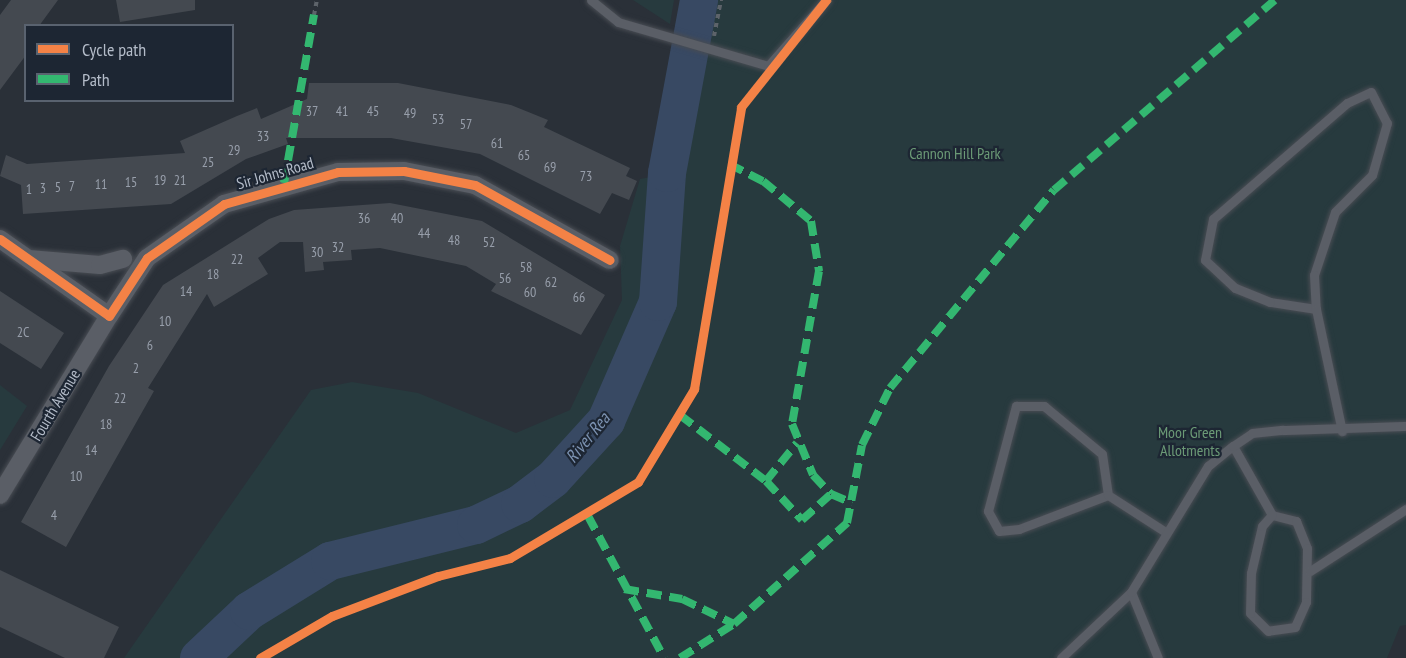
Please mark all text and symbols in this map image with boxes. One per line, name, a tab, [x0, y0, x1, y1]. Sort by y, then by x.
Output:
legend	[24, 24, 234, 102]
text: Cycle path	[82, 38, 146, 61]
text: Path	[82, 68, 110, 91]
house number: 37	[306, 103, 318, 119]
house number: 41	[336, 103, 348, 119]
house number: 45	[367, 103, 379, 119]
house number: 49	[404, 105, 416, 121]
house number: 53	[432, 111, 444, 127]
house number: 57	[460, 116, 472, 132]
house number: 33	[257, 128, 269, 144]
house number: 61	[491, 135, 503, 151]
house number: 29	[228, 142, 240, 158]
park label: Cannon Hill Park	[909, 143, 1001, 163]
house number: 65	[518, 147, 530, 163]
street label: Sir Johns Road	[234, 153, 316, 193]
house number: 25	[202, 154, 214, 170]
house number: 69	[544, 159, 556, 175]
house number: 73	[580, 168, 592, 184]
house number: 19	[154, 172, 166, 188]
house number: 21	[174, 172, 186, 188]
house number: 15	[125, 174, 137, 190]
house number: 11	[95, 176, 107, 192]
house number: 7	[69, 178, 75, 194]
house number: 5	[55, 179, 61, 195]
house number: 3	[40, 180, 46, 196]
house number: 1	[26, 181, 32, 197]
house number: 36	[358, 210, 370, 226]
house number: 40	[391, 210, 403, 226]
house number: 44	[418, 225, 430, 241]
house number: 48	[448, 232, 460, 248]
house number: 52	[483, 234, 495, 250]
house number: 32	[332, 239, 344, 255]
house number: 30	[311, 244, 323, 260]
house number: 22	[231, 251, 243, 267]
house number: 58	[520, 259, 532, 275]
house number: 18	[207, 266, 219, 282]
house number: 56	[499, 270, 511, 286]
house number: 62	[545, 274, 557, 290]
house number: 14	[180, 283, 192, 299]
house number: 60	[524, 284, 536, 300]
house number: 66	[573, 289, 585, 305]
house number: 10	[159, 313, 171, 329]
house number: 2C	[17, 324, 29, 340]
house number: 6	[147, 337, 153, 353]
house number: 2	[133, 360, 139, 376]
street label: Fourth Avenue	[26, 366, 84, 444]
house number: 22	[114, 390, 126, 406]
water label: River Rea	[561, 409, 615, 467]
house number: 18	[100, 416, 112, 432]
park label: Moor Green Allotments	[1158, 422, 1222, 460]
house number: 14	[85, 442, 97, 458]
house number: 10	[70, 468, 82, 484]
house number: 4	[51, 507, 57, 523]

